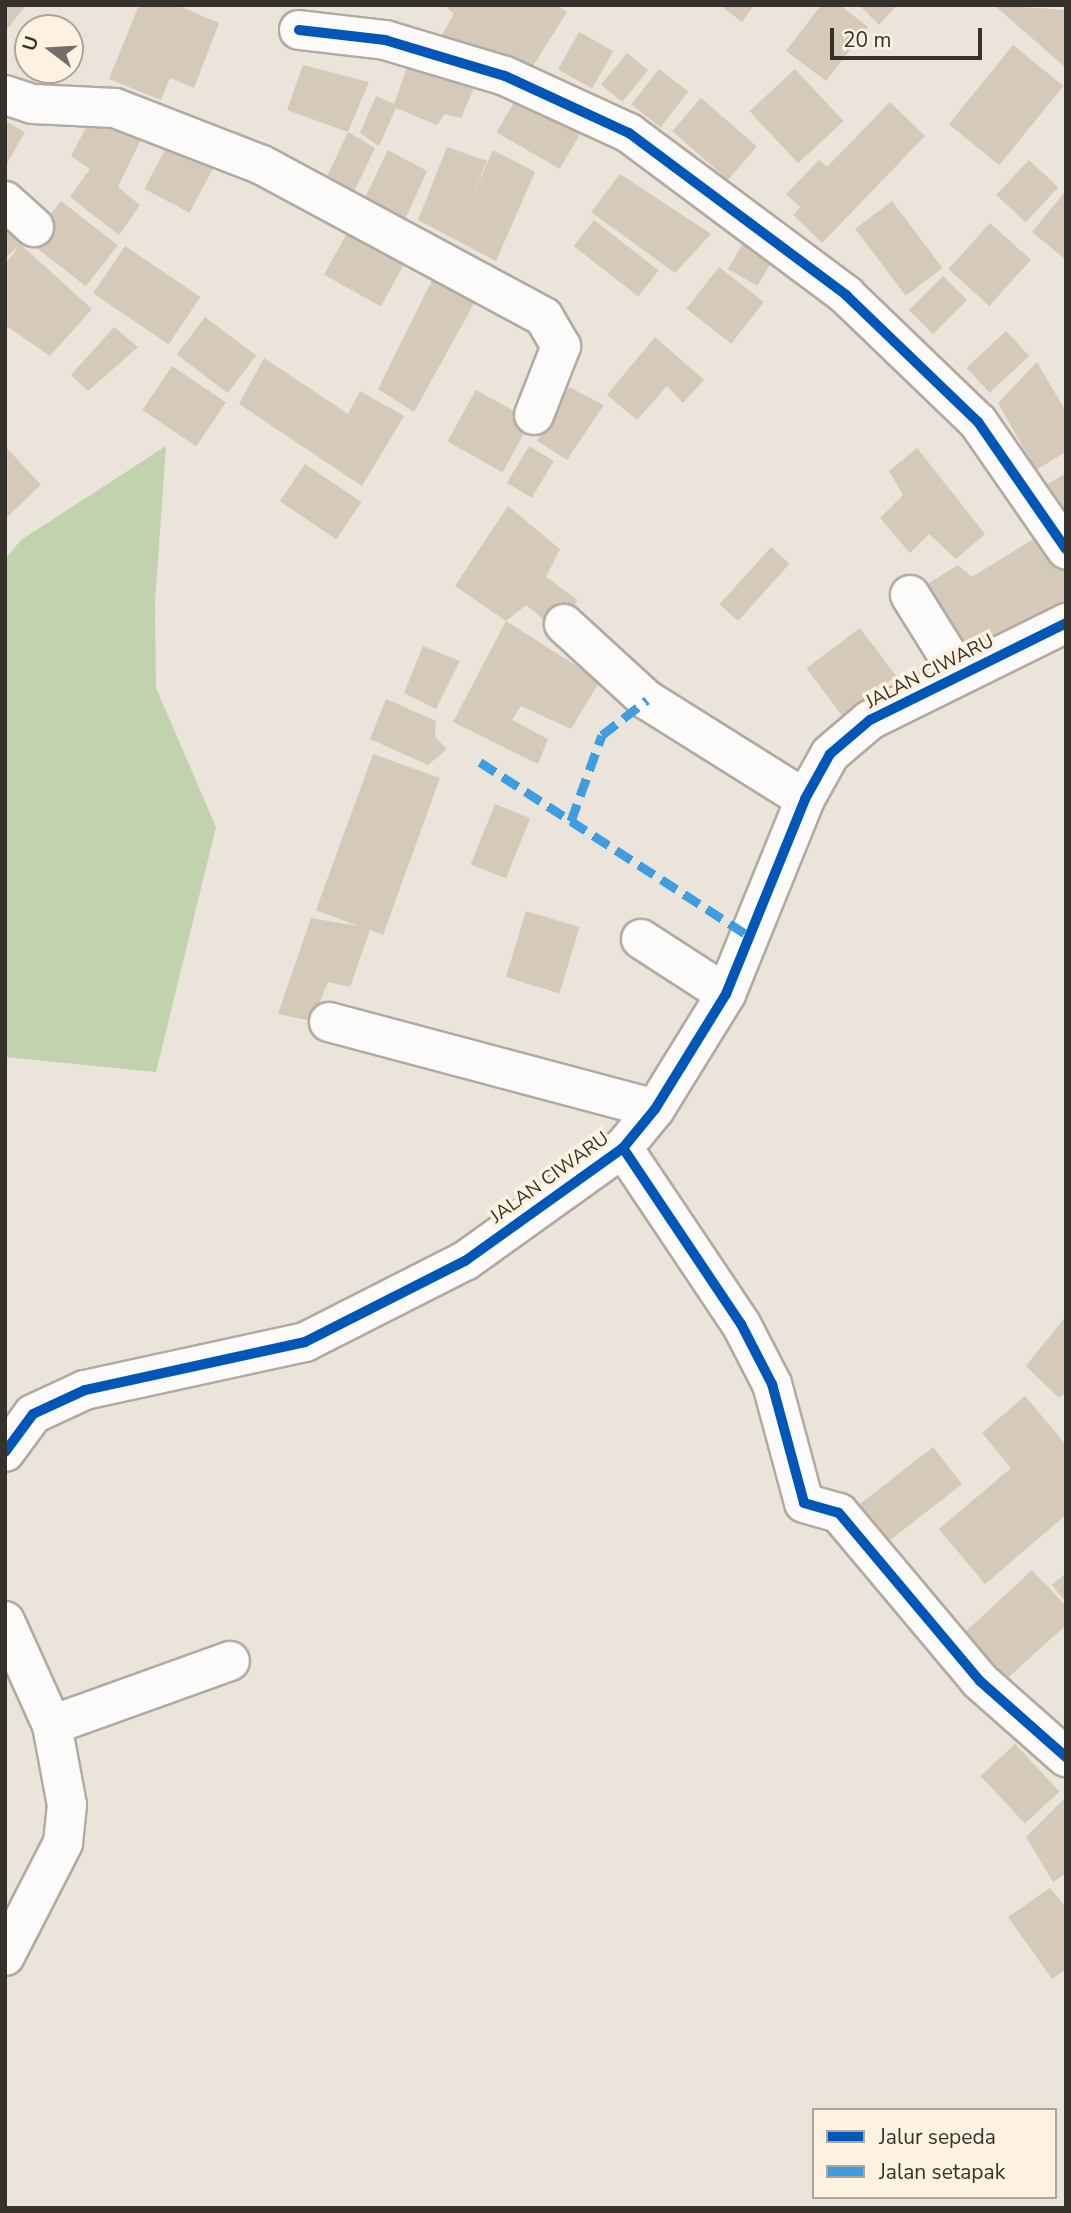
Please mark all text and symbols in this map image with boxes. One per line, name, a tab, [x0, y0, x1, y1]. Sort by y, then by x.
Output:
north arrow	[14, 14, 84, 84]
scale bar	[833, 14, 985, 58]
text: 20 m	[843, 26, 892, 54]
text: U	[16, 33, 45, 54]
street label: JALAN CIWARU	[862, 630, 998, 714]
street label: JALAN CIWARU	[486, 1127, 614, 1229]
legend	[812, 2108, 1057, 2199]
text: Jalur sepeda	[879, 2123, 996, 2151]
text: Jalan setapak	[879, 2158, 1005, 2186]

